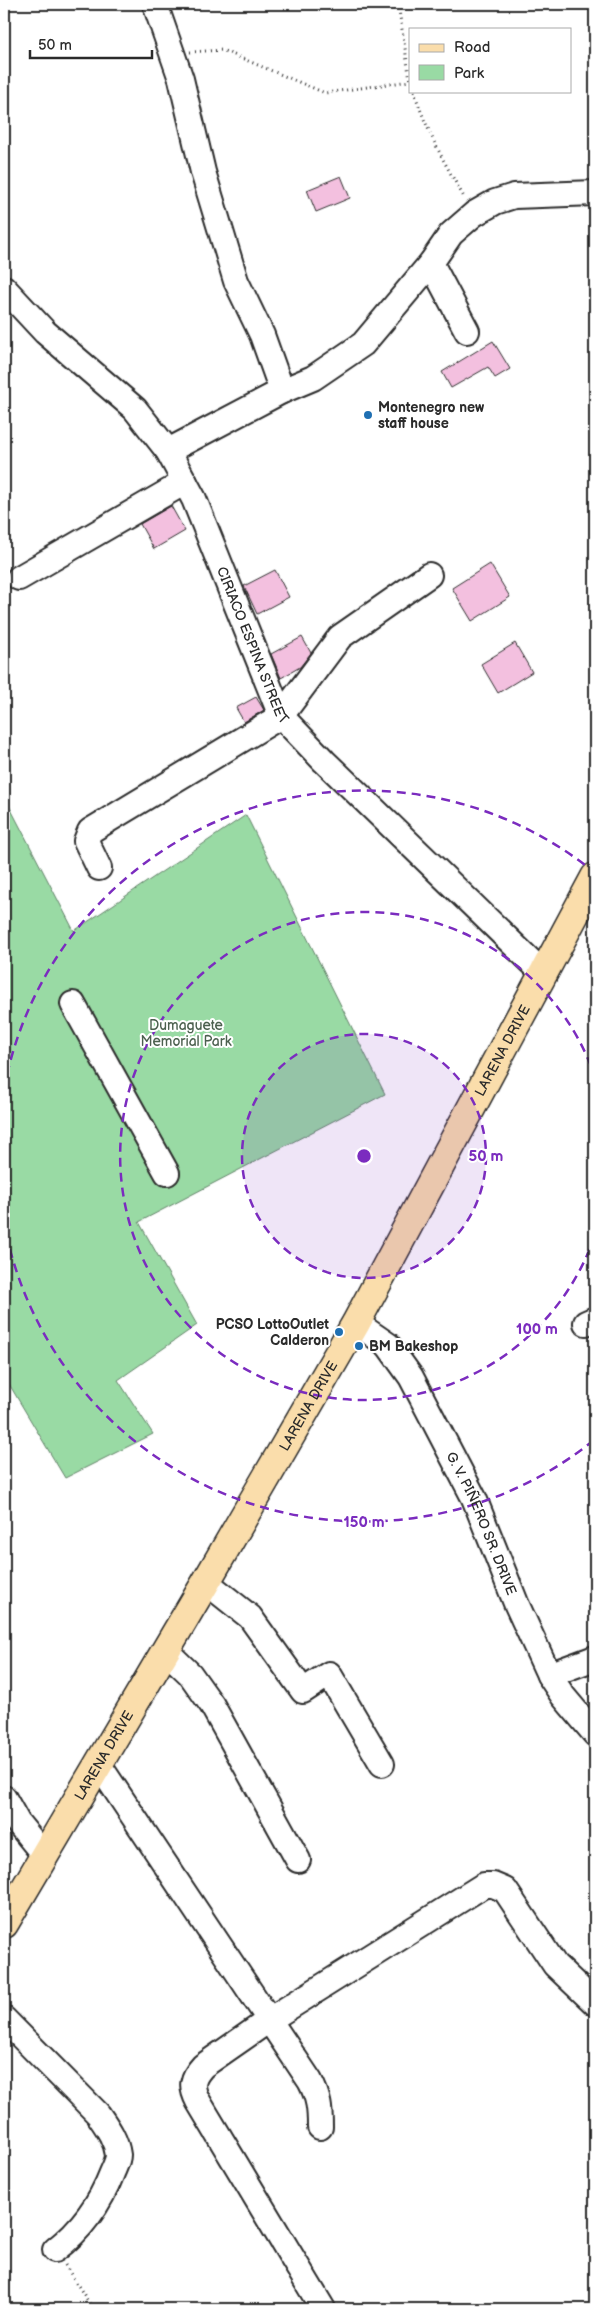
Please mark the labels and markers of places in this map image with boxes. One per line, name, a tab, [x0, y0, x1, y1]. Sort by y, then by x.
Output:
place label: Montenegro new staff house	[378, 399, 485, 432]
marker: Montenegro new staff house	[362, 409, 374, 421]
centre of rings	[355, 1147, 373, 1165]
place label: PCSO LottoOutlet Calderon	[216, 1316, 329, 1349]
marker: PCSO LottoOutlet Calderon	[333, 1326, 345, 1338]
place label: BM Bakeshop	[369, 1338, 458, 1355]
marker: BM Bakeshop	[353, 1340, 365, 1352]

